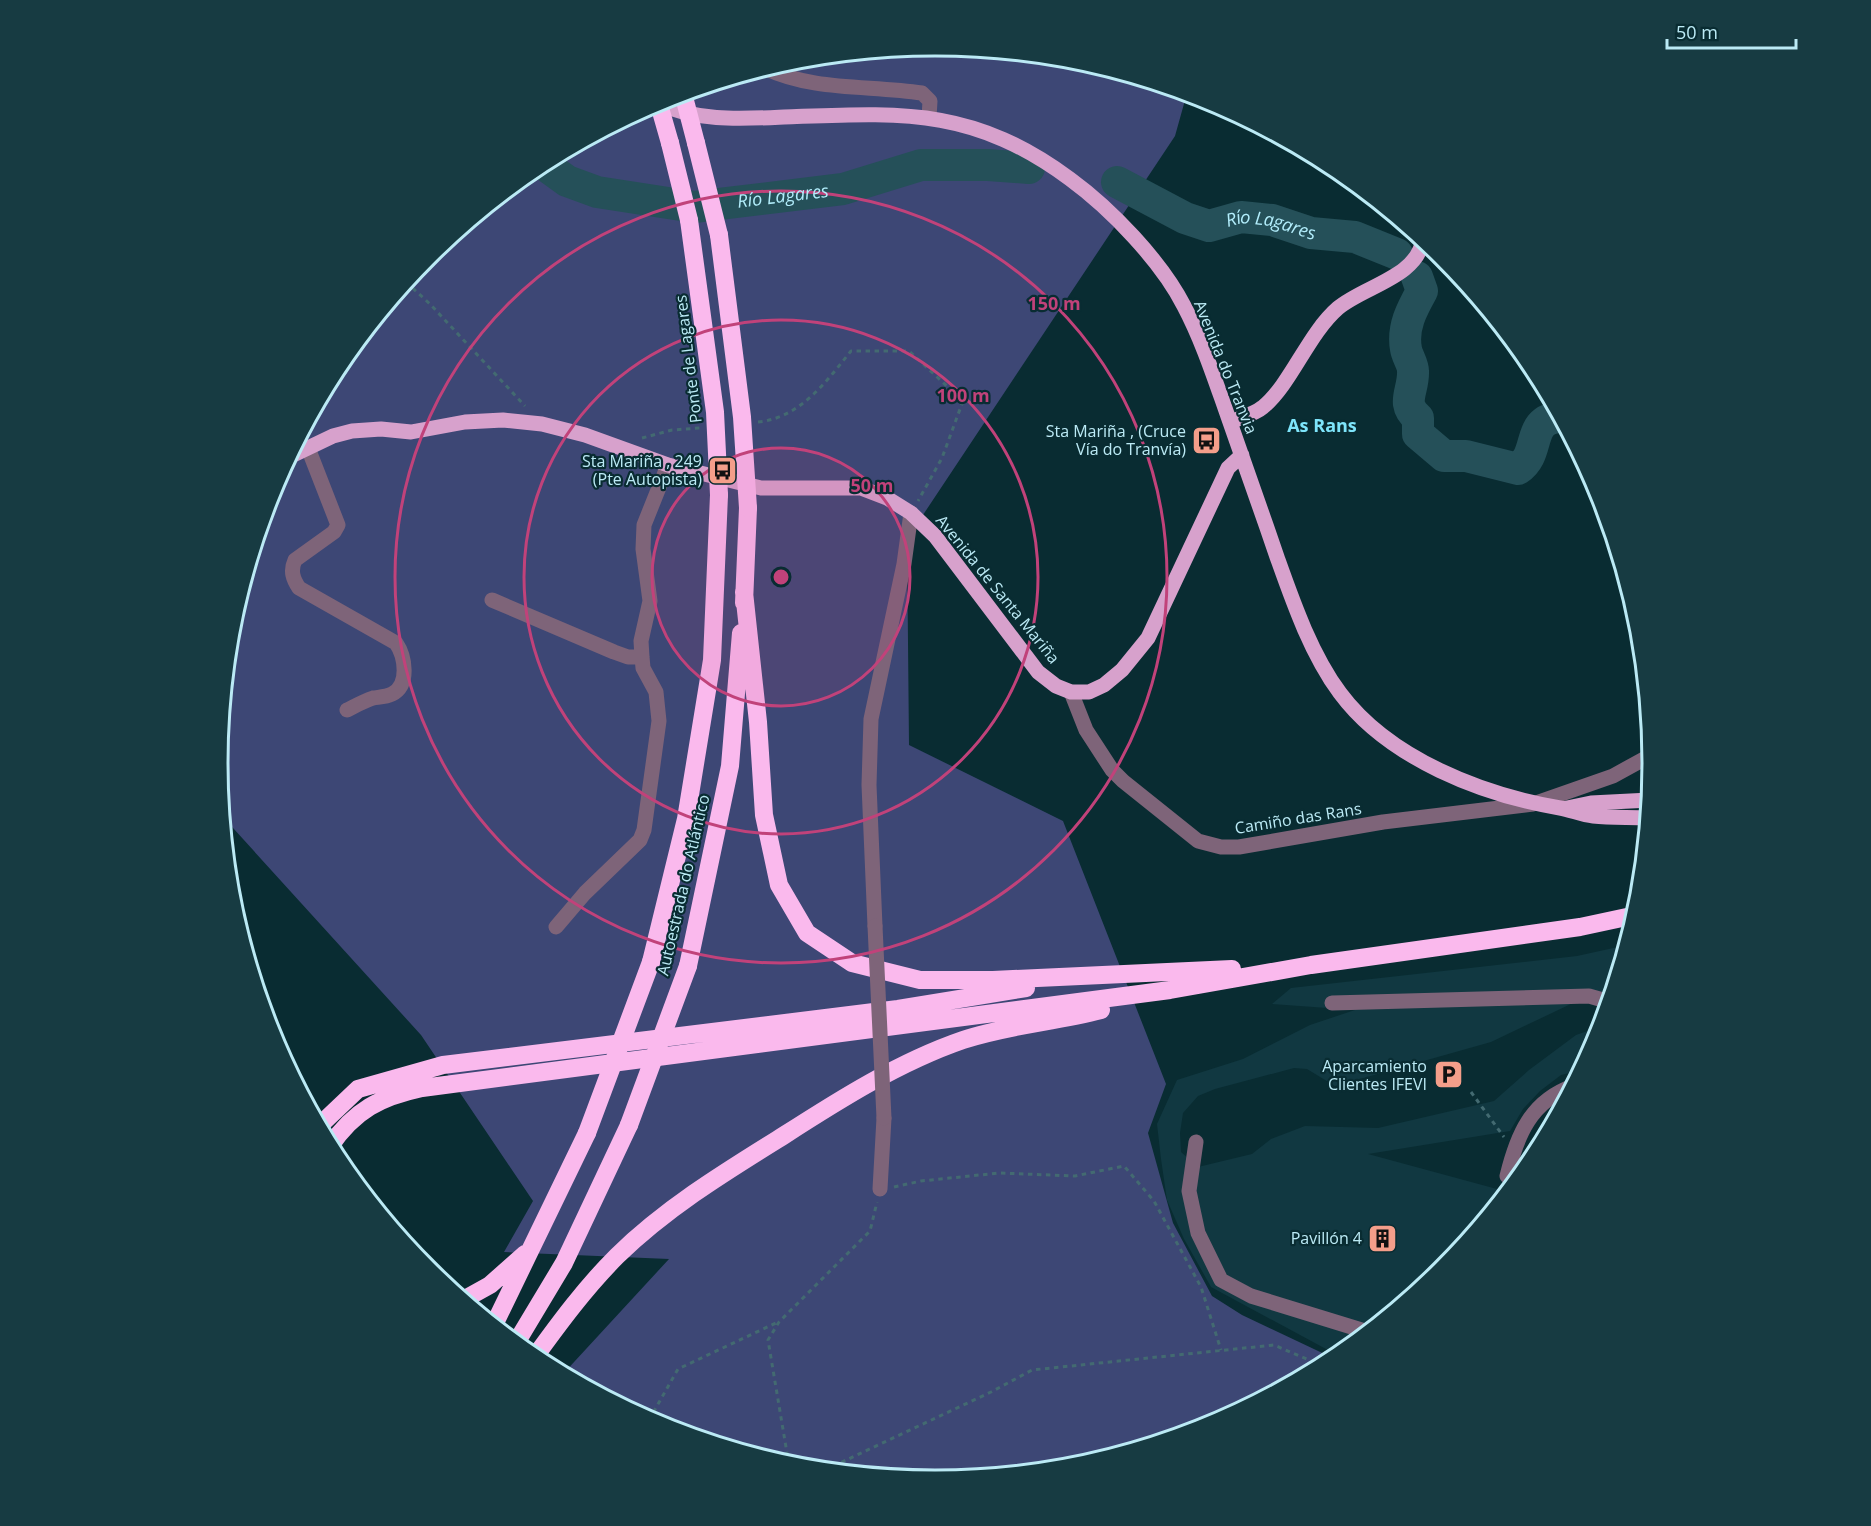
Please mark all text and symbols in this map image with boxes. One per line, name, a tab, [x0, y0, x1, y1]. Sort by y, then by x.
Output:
scale bar	[1667, 12, 1796, 50]
text: 50 m	[1676, 20, 1718, 44]
water label: Río Lagares	[736, 178, 830, 213]
water label: Río Lagares	[1223, 204, 1317, 244]
text: 150 m	[1027, 291, 1081, 315]
street label: Ponte de Lagares	[669, 294, 707, 424]
street label: Avenida do Tranvia	[1189, 297, 1263, 437]
text: 100 m	[936, 383, 990, 407]
district label: As Rans	[1287, 413, 1357, 437]
place label: Sta Mariña , (Cruce Vía do Tranvía)	[1046, 420, 1186, 460]
bus stop icon: Sta Mariña , (Cruce Vía do Tranvía)	[1191, 424, 1223, 456]
place label: Sta Mariña , 249 (Pte Autopista)	[582, 450, 702, 490]
bus stop icon: Sta Mariña , 249 (Pte Autopista)	[707, 454, 739, 486]
text: 50 m	[851, 473, 893, 497]
street label: Avenida de Santa Mariña	[931, 510, 1065, 668]
centre of rings	[771, 567, 791, 587]
street label: Autoestrada do Atlántico	[651, 792, 715, 978]
street label: Camiño das Rans	[1233, 797, 1363, 839]
place label: Aparcamiento Clientes IFEVI	[1322, 1055, 1427, 1095]
parking icon: Aparcamiento Clientes IFEVI	[1432, 1059, 1464, 1091]
building icon: Pavillón 4	[1367, 1222, 1399, 1254]
place label: Pavillón 4	[1291, 1227, 1362, 1249]

